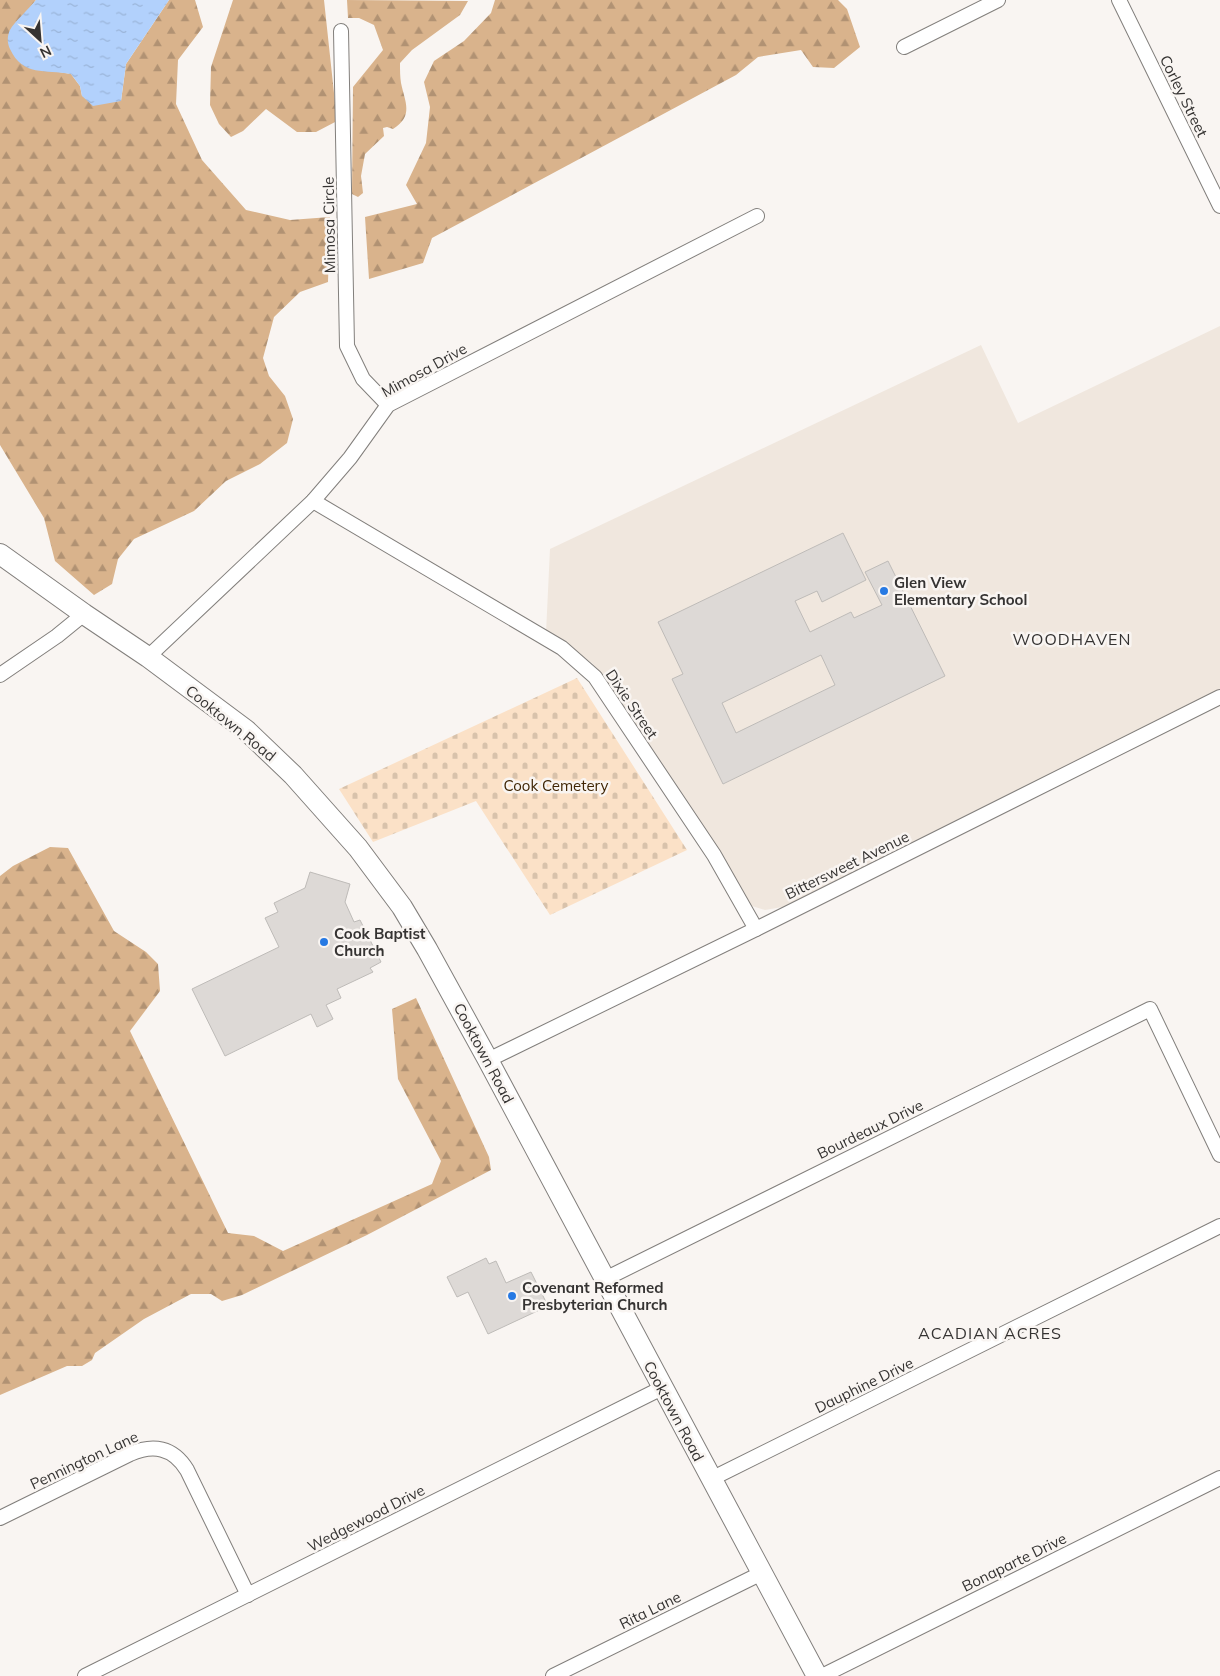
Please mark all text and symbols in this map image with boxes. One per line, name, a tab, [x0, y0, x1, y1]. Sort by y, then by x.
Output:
north arrow	[15, 15, 65, 65]
text: N	[37, 41, 54, 62]
street label: Corley Street	[1156, 52, 1212, 140]
street label: Mimosa Circle	[319, 176, 339, 274]
street label: Mimosa Drive	[378, 339, 470, 401]
place label: Glen View Elementary School	[894, 573, 1027, 609]
marker: Glen View Elementary School	[878, 585, 890, 597]
district label: WOODHAVEN	[1013, 629, 1131, 649]
street label: Dixie Street	[602, 666, 662, 742]
street label: Cooktown Road	[182, 681, 280, 765]
park label: Cook Cemetery	[504, 776, 608, 795]
street label: Bittersweet Avenue	[782, 827, 912, 903]
place label: Cook Baptist Church	[334, 924, 426, 960]
marker: Cook Baptist Church	[318, 936, 330, 948]
street label: Cooktown Road	[450, 1000, 518, 1106]
street label: Bourdeaux Drive	[814, 1095, 926, 1163]
place label: Covenant Reformed Presbyterian Church	[522, 1278, 668, 1314]
marker: Covenant Reformed Presbyterian Church	[506, 1290, 518, 1302]
district label: ACADIAN ACRES	[918, 1323, 1062, 1343]
street label: Dauphine Drive	[812, 1353, 916, 1417]
street label: Cooktown Road	[640, 1358, 708, 1464]
street label: Pennington Lane	[27, 1427, 141, 1493]
street label: Wedgewood Drive	[304, 1480, 428, 1556]
street label: Bonaparte Drive	[959, 1528, 1069, 1596]
street label: Rita Lane	[616, 1587, 684, 1633]

